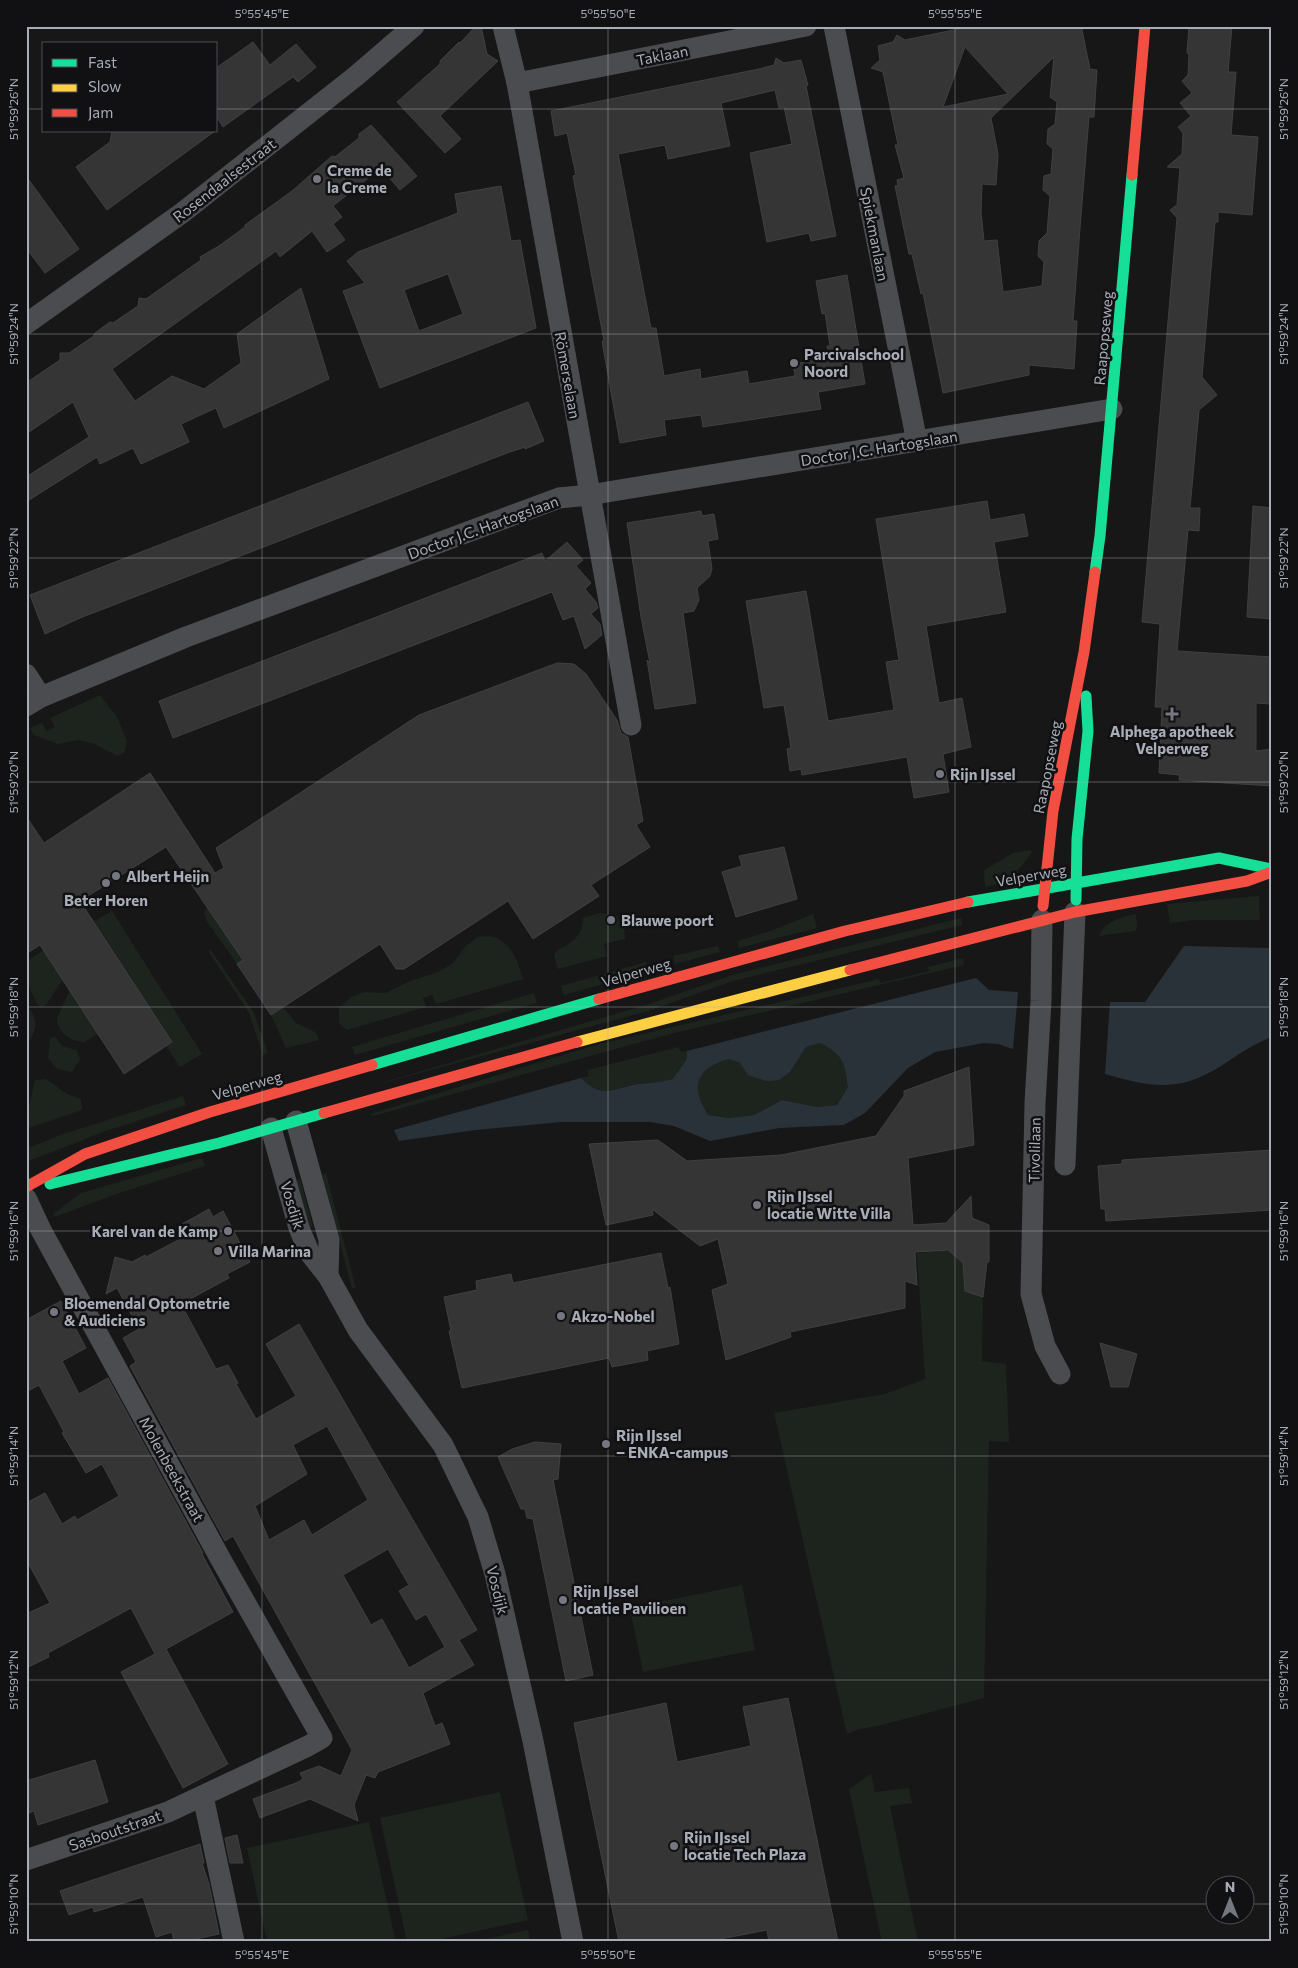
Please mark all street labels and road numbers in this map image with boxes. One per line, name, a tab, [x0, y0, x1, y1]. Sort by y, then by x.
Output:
street label: Taklaan	[635, 41, 689, 69]
street label: Rosendaalsestraat	[169, 134, 279, 226]
street label: Spiekmanlaan	[857, 186, 893, 282]
street label: Raapopseweg	[1090, 290, 1116, 386]
street label: Römerselaan	[551, 330, 585, 420]
street label: Doctor J.C. Hartogslaan	[799, 427, 959, 469]
street label: Doctor J.C. Hartogslaan	[405, 491, 561, 563]
street label: Raapopseweg	[1029, 719, 1065, 815]
street label: Velperweg	[994, 860, 1068, 890]
street label: Velperweg	[599, 953, 673, 991]
street label: Velperweg	[210, 1066, 284, 1104]
street label: Tivolilaan	[1024, 1117, 1044, 1183]
street label: Vosdijk	[277, 1179, 309, 1231]
street label: Molenbeekstraat	[136, 1413, 208, 1525]
street label: Vosdijk	[483, 1564, 513, 1616]
street label: Sasboutstraat	[66, 1806, 164, 1854]

